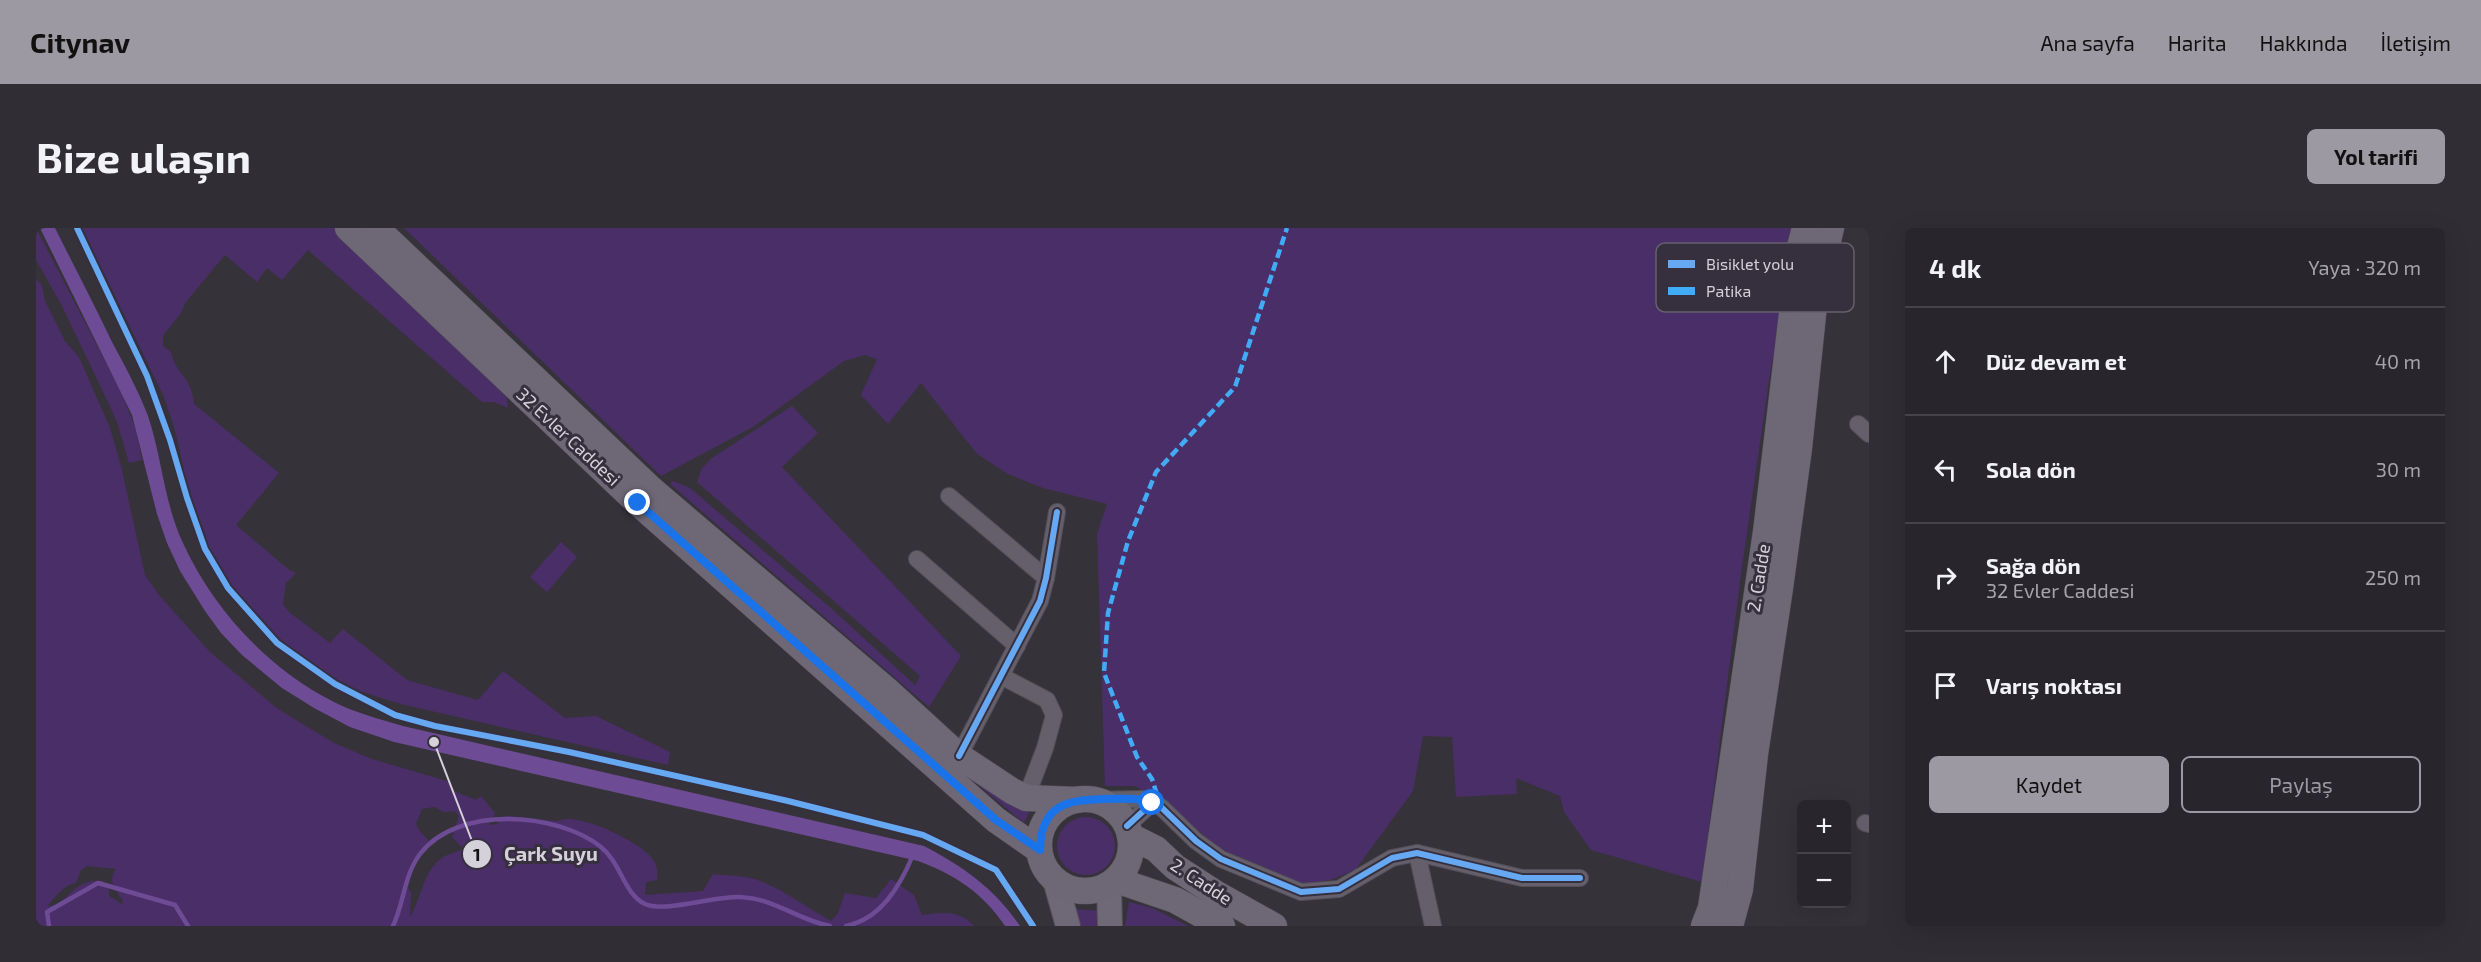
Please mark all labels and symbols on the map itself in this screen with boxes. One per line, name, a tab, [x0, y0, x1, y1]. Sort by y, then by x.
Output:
legend	[1656, 243, 1854, 312]
text: Bisiklet yolu	[1706, 254, 1794, 273]
text: Patika	[1706, 281, 1751, 300]
street label: 32 Evler Caddesi	[512, 383, 625, 490]
route end	[624, 489, 650, 515]
street label: 2. Cadde	[1742, 542, 1774, 613]
route start	[1138, 789, 1164, 815]
callout: Çark Suyu	[462, 835, 610, 873]
text: Çark Suyu	[504, 841, 598, 866]
text: 1	[473, 843, 481, 865]
street label: 2. Cadde	[1167, 853, 1236, 909]

